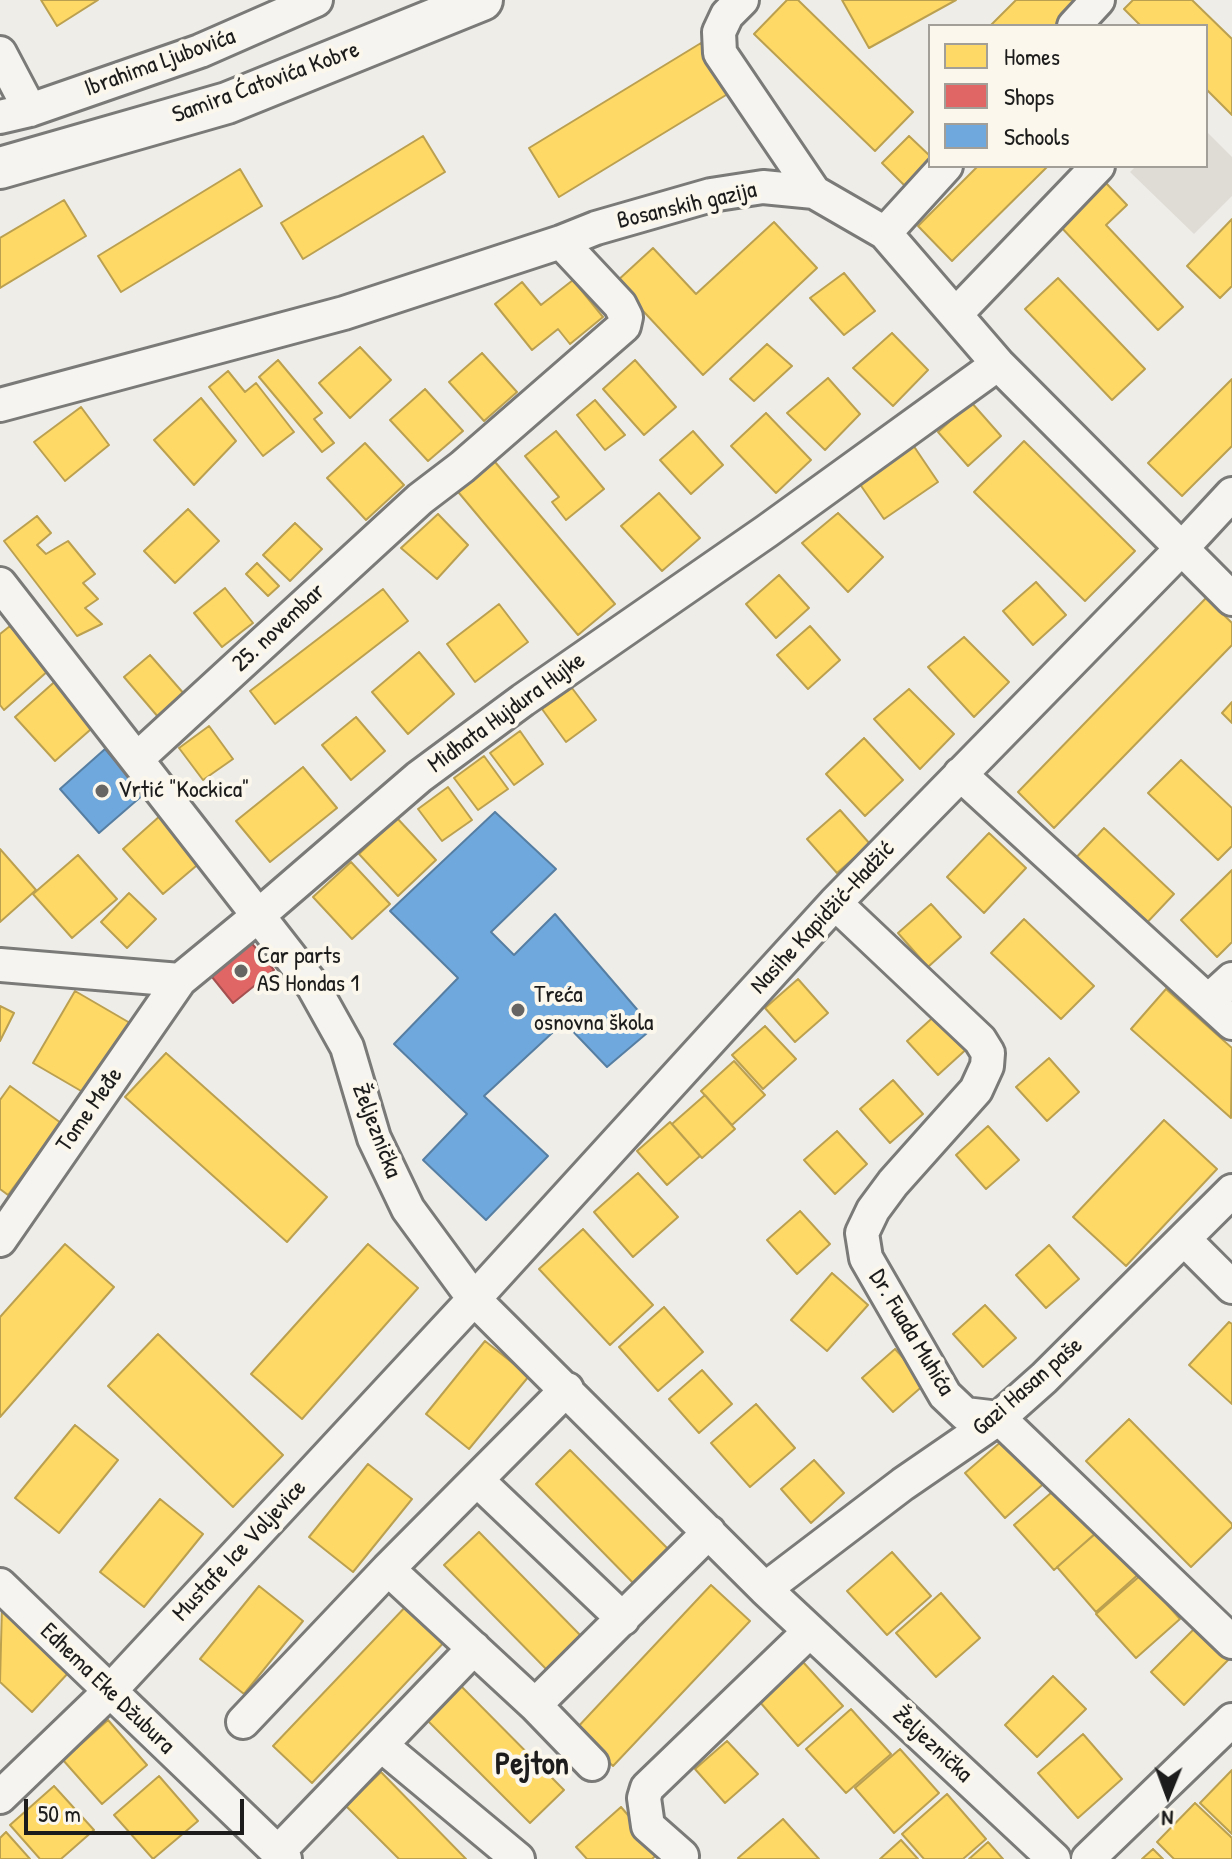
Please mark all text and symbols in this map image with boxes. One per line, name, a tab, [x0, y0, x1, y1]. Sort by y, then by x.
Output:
street label: Ibrahima Ljubovića	[81, 22, 239, 104]
legend	[928, 24, 1208, 168]
street label: Samira Ćatovića Kobre	[169, 36, 363, 130]
text: Homes	[1004, 40, 1060, 72]
text: Shops	[1004, 80, 1054, 112]
text: Schools	[1004, 120, 1069, 152]
street label: Bosanskih gazija	[614, 176, 760, 236]
street label: 25. novembar	[227, 578, 331, 678]
street label: Midhata Hujdura Hujke	[423, 646, 591, 780]
place label: Vrtić "Kockica"	[118, 777, 249, 805]
marker: Vrtić "Kockica"	[93, 782, 111, 800]
street label: Nasihe Kapidžić-Hadžić	[745, 836, 901, 1000]
place label: Car parts AS Hondas 1	[257, 943, 359, 999]
marker: Car parts AS Hondas 1	[232, 962, 250, 980]
place label: Treća osnovna škola	[534, 982, 653, 1038]
marker: Treća osnovna škola	[509, 1001, 527, 1019]
street label: Tome Međe	[51, 1062, 129, 1158]
street label: Željeznička	[345, 1080, 407, 1182]
street label: Dr. Fuada Muhića	[862, 1265, 960, 1401]
street label: Gazi Hasan paše	[967, 1331, 1089, 1443]
street label: Mustafe Ice Voljevice	[167, 1474, 313, 1628]
street label: Edhema Eke Džubura	[34, 1618, 180, 1760]
street label: Željeznička	[886, 1701, 978, 1789]
district label: Pejton	[495, 1746, 569, 1784]
north arrow	[1128, 1755, 1208, 1835]
scale bar	[28, 1783, 248, 1833]
text: 50 m	[38, 1797, 81, 1829]
text: N	[1161, 1804, 1174, 1834]

